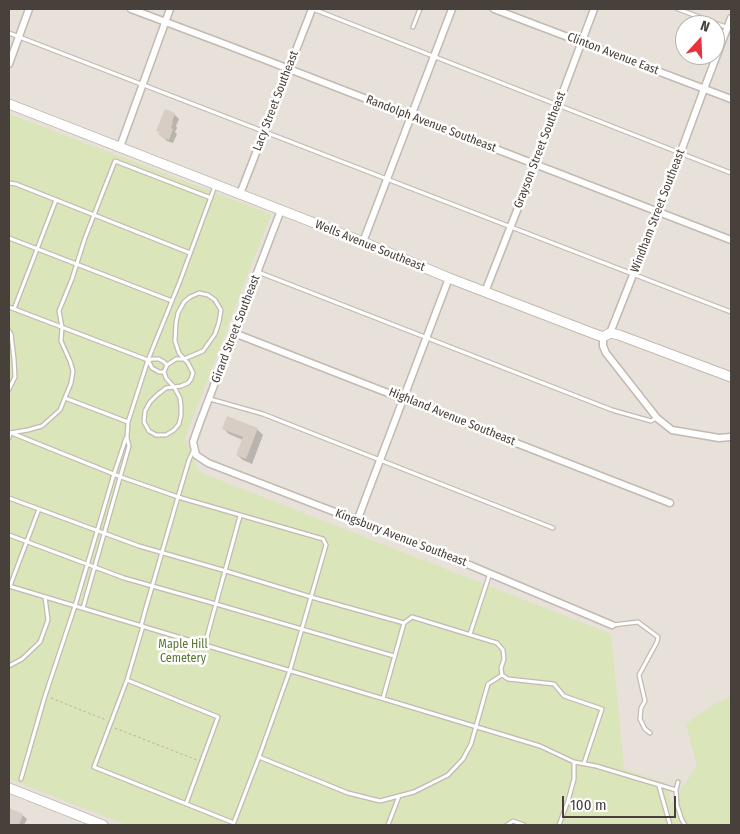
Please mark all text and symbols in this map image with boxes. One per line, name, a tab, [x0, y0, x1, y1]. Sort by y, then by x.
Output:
north arrow	[675, 15, 725, 65]
text: N	[698, 17, 712, 36]
street label: Clinton Avenue East	[565, 30, 661, 78]
street label: Lacy Street Southeast	[250, 49, 302, 153]
street label: Grayson Street Southeast	[511, 90, 569, 210]
street label: Randolph Avenue Southeast	[364, 92, 498, 156]
street label: Windham Street Southeast	[628, 147, 688, 275]
street label: Wells Avenue Southeast	[313, 217, 427, 275]
street label: Girard Street Southeast	[209, 273, 263, 385]
street label: Highland Avenue Southeast	[387, 385, 517, 449]
street label: Kingsbury Avenue Southeast	[333, 506, 469, 570]
park label: Maple Hill Cemetery	[158, 638, 208, 666]
scale bar	[565, 786, 679, 818]
text: 100 m	[570, 796, 607, 814]

